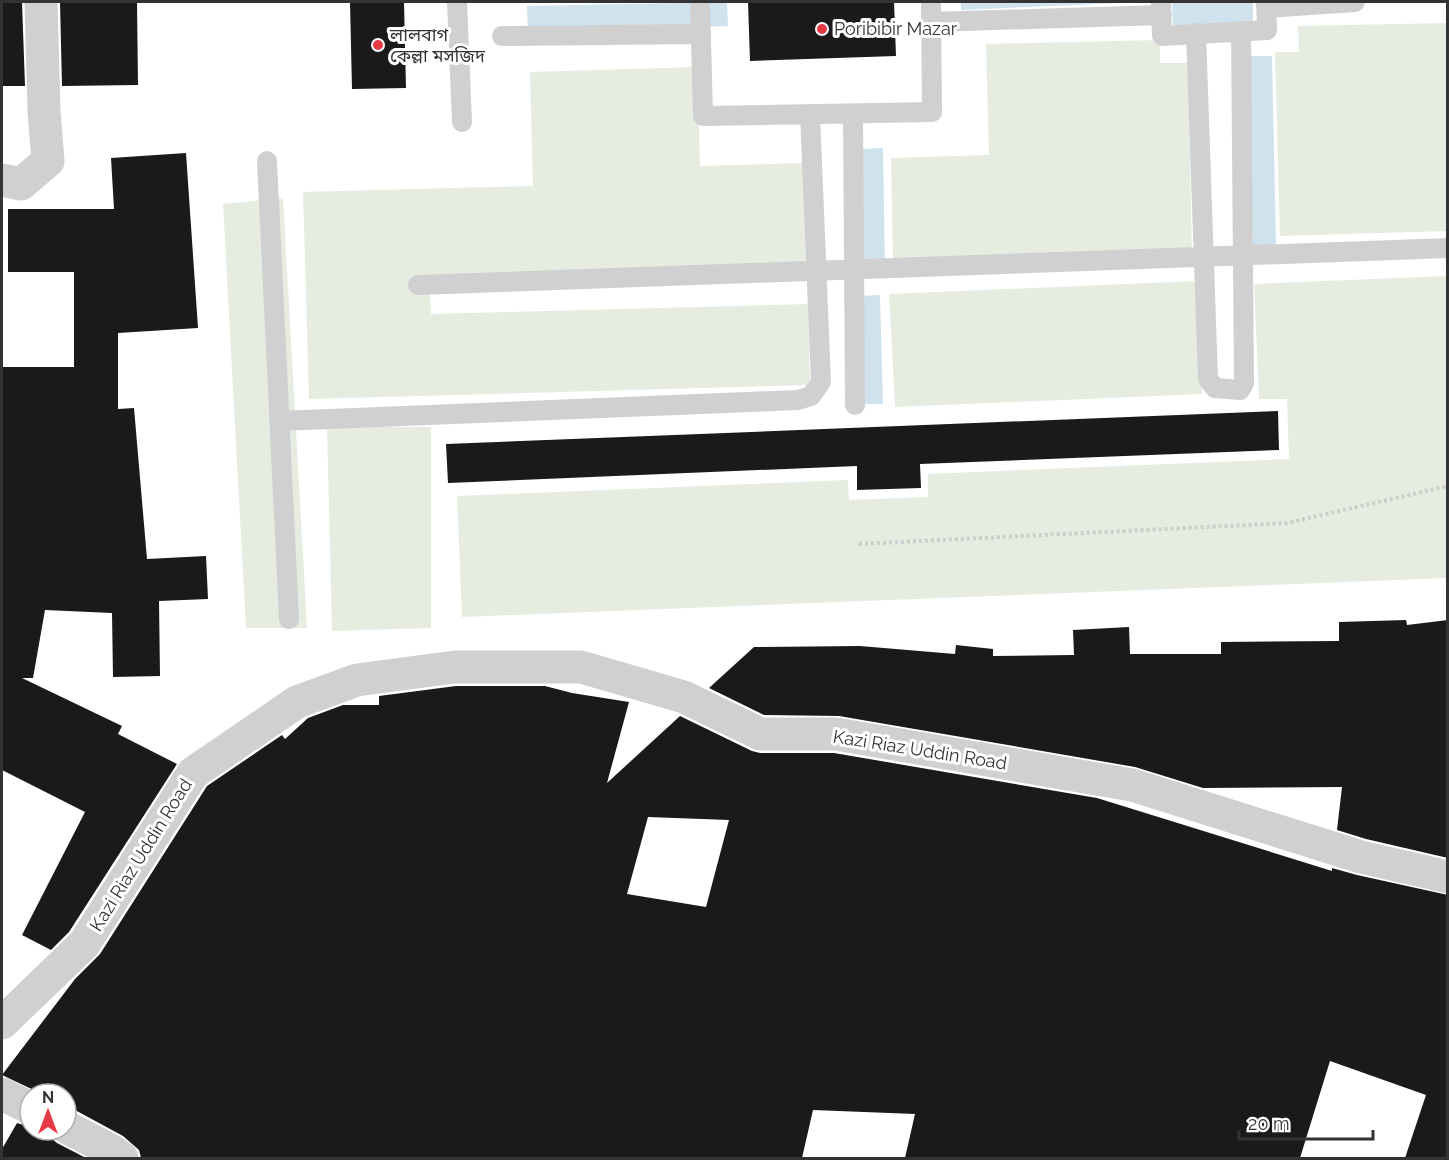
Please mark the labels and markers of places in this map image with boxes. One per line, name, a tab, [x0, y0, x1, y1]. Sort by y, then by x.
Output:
place label: Poribibir Mazar	[834, 18, 958, 39]
marker: Poribibir Mazar	[815, 22, 829, 36]
place label: লালবাগ কেল্লা মসজিদ	[389, 24, 486, 66]
marker: লালবাগ কেল্লা মসজিদ	[371, 38, 385, 52]

